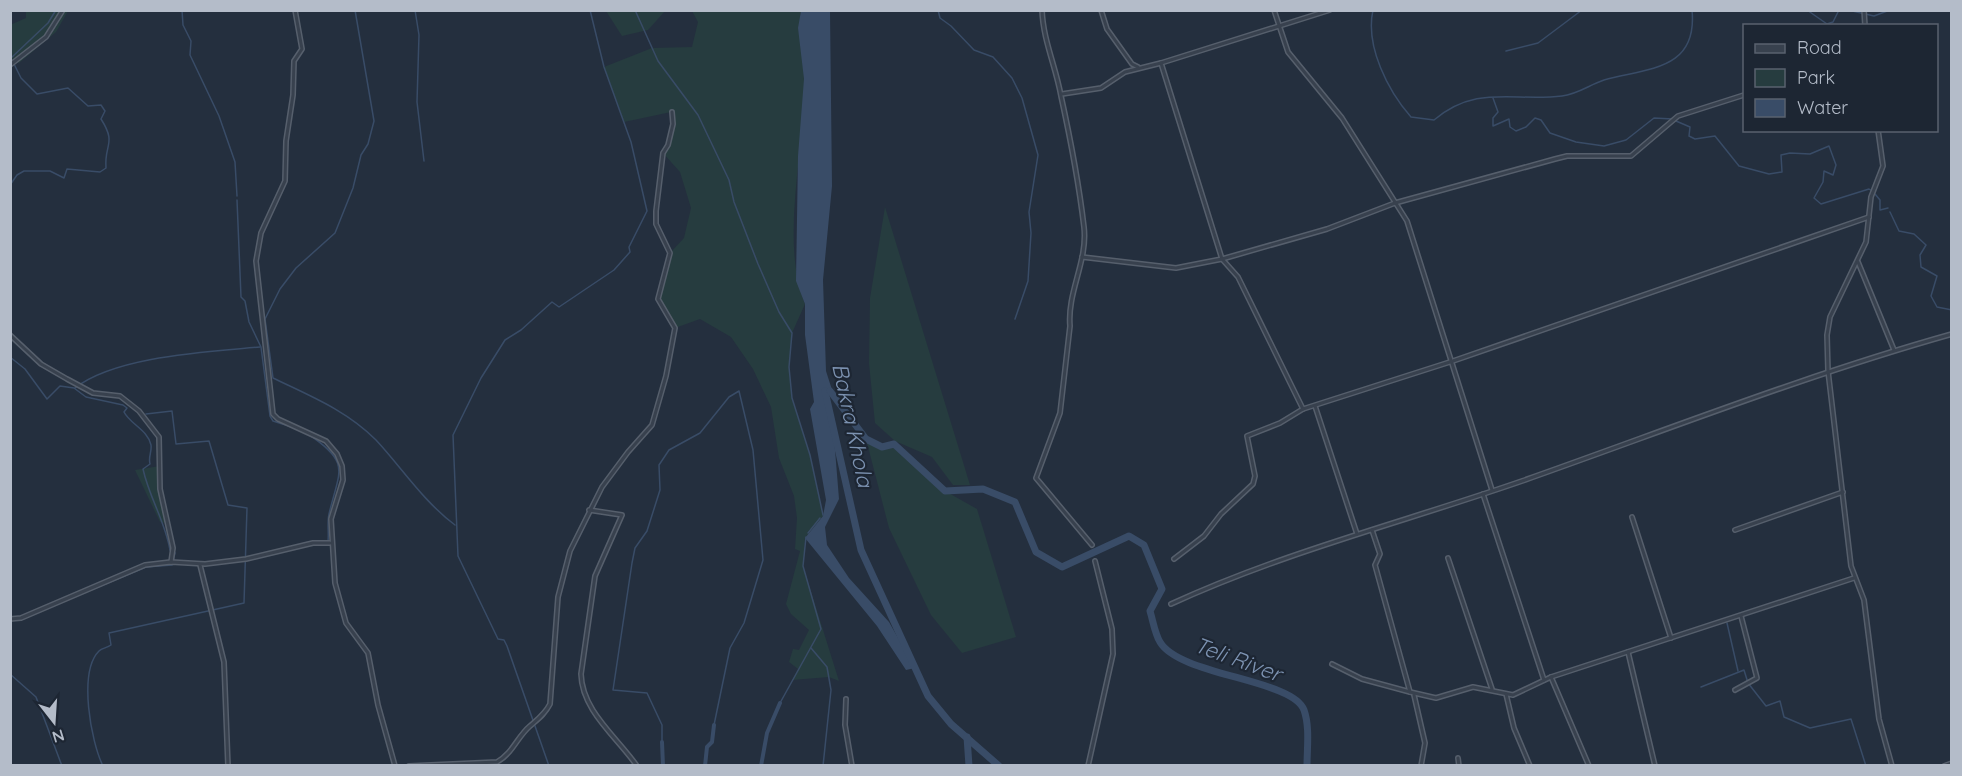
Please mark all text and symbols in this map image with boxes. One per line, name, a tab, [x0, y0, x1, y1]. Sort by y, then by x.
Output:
legend	[1743, 24, 1938, 132]
text: Road	[1797, 36, 1842, 59]
text: Park	[1797, 66, 1835, 89]
text: Water	[1797, 96, 1848, 119]
water label: Bakra Khola	[826, 360, 880, 491]
water label: Teli River	[1191, 630, 1288, 689]
north arrow	[24, 692, 84, 752]
text: N	[50, 725, 67, 748]

